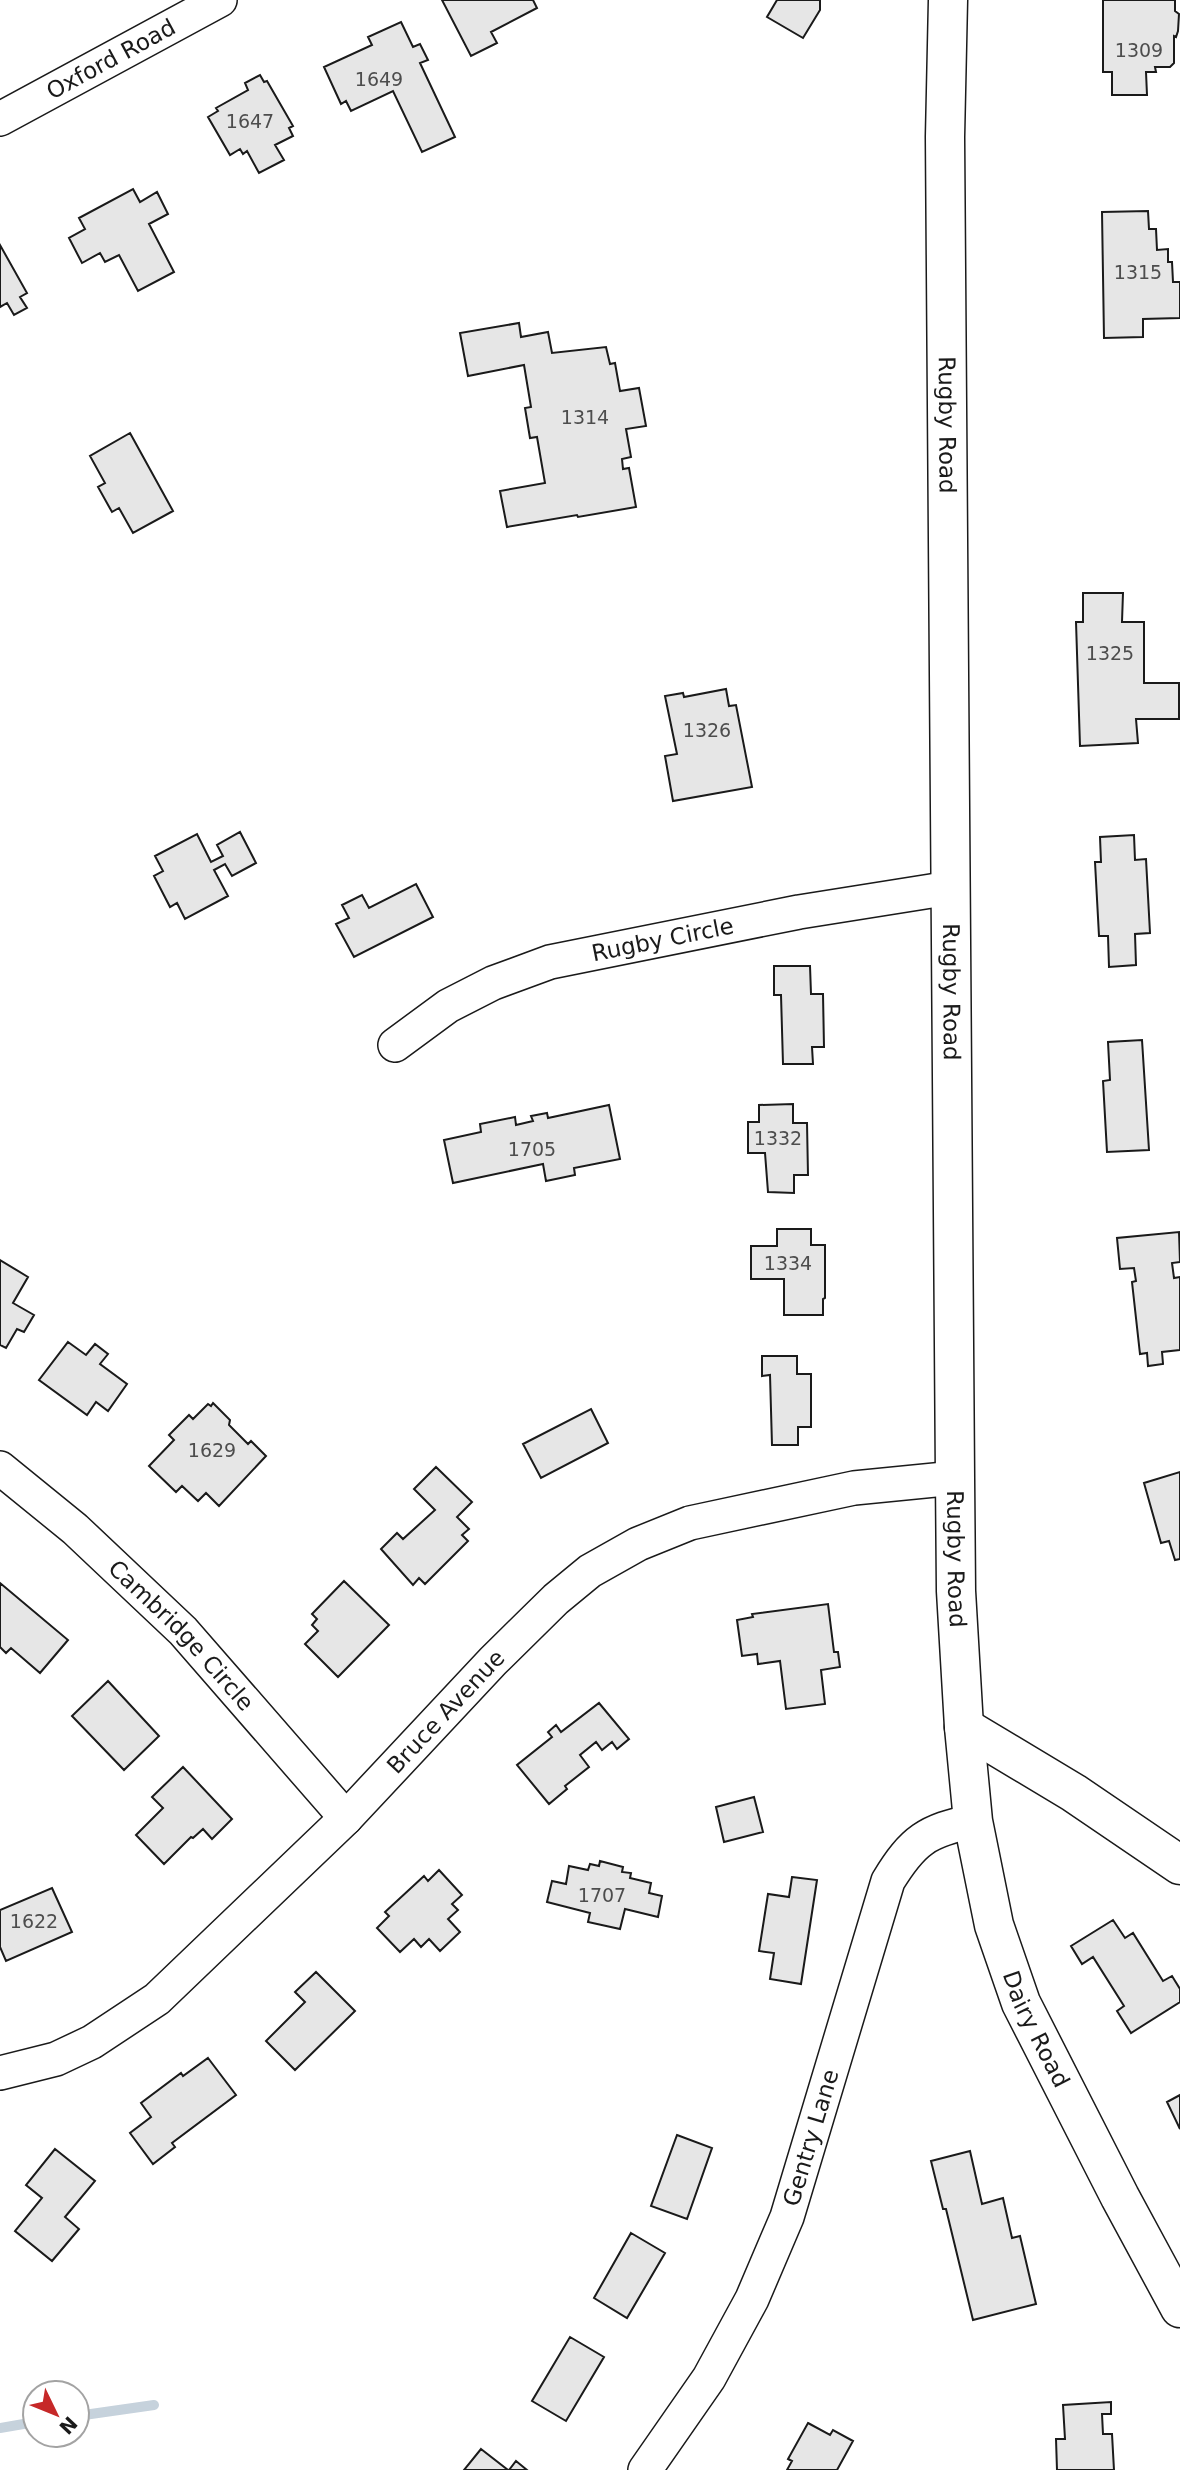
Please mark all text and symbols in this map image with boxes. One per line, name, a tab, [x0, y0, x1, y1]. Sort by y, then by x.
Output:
street label: Oxford Road	[42, 14, 180, 104]
house number: 1309	[1115, 39, 1163, 61]
house number: 1649	[355, 68, 403, 90]
house number: 1647	[226, 110, 274, 132]
house number: 1315	[1114, 261, 1162, 283]
street label: Rugby Road	[934, 356, 961, 494]
house number: 1314	[561, 406, 609, 428]
house number: 1325	[1086, 642, 1134, 664]
house number: 1326	[683, 719, 731, 741]
street label: Rugby Circle	[589, 912, 736, 966]
street label: Rugby Road	[938, 923, 965, 1061]
house number: 1332	[754, 1127, 802, 1149]
house number: 1705	[508, 1138, 556, 1160]
house number: 1334	[764, 1252, 812, 1274]
house number: 1629	[188, 1439, 236, 1461]
street label: Rugby Road	[942, 1490, 971, 1628]
street label: Cambridge Circle	[103, 1555, 259, 1716]
street label: Bruce Avenue	[382, 1644, 510, 1779]
house number: 1707	[578, 1884, 626, 1906]
house number: 1622	[10, 1910, 58, 1932]
street label: Dairy Road	[998, 1967, 1075, 2092]
street label: Gentry Lane	[778, 2066, 844, 2209]
north arrow	[21, 2379, 91, 2449]
text: N	[55, 2412, 82, 2439]

